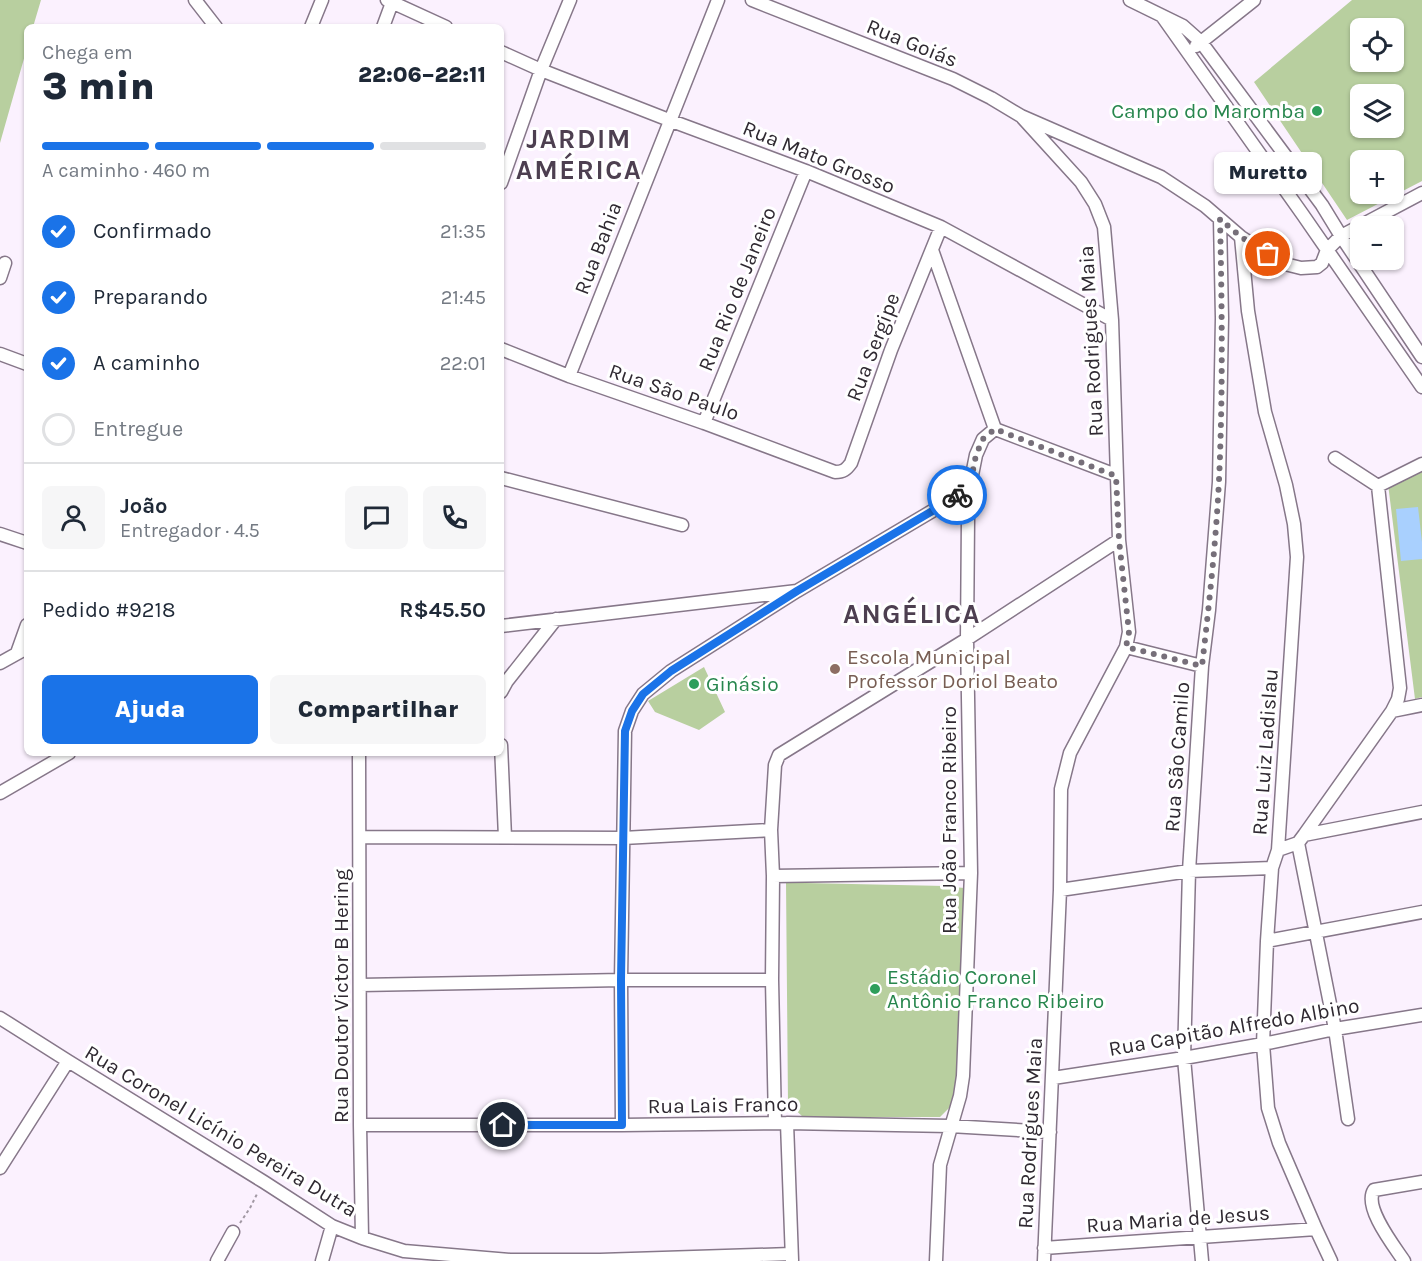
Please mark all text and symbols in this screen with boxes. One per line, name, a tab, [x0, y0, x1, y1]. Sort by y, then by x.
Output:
street label: Rua Goiás	[863, 14, 961, 72]
map controls	[1350, 18, 1404, 270]
button: locate	[1350, 18, 1404, 72]
text: Chega em	[42, 41, 133, 64]
text: 22:06–22:11	[358, 62, 486, 88]
text: 3 min	[42, 63, 155, 109]
button: layers	[1350, 84, 1404, 138]
place label: Campo do Maromba	[1111, 99, 1305, 123]
marker: Campo do Maromba	[1310, 104, 1324, 118]
street label: Rua Mato Grosso	[739, 116, 899, 198]
district label: JARDIM AMÉRICA	[516, 123, 642, 186]
button: +	[1350, 150, 1404, 204]
callout: Muretto	[1214, 152, 1322, 194]
text: A caminho · 460 m	[42, 159, 210, 182]
text: Muretto	[1229, 161, 1307, 184]
street label: Rua Bahia	[569, 198, 627, 298]
street label: Rua Rio de Janeiro	[693, 203, 781, 375]
icon: check	[42, 215, 75, 248]
button: −	[1350, 216, 1404, 270]
text: Confirmado	[93, 218, 212, 244]
text: 21:35	[440, 220, 486, 243]
pin	[1242, 228, 1293, 279]
icon: bag	[1251, 237, 1284, 270]
street label: Rua Rodrigues Maia	[1074, 245, 1108, 437]
icon: check	[42, 281, 75, 314]
text: Preparando	[93, 284, 208, 310]
text: 21:45	[441, 286, 486, 309]
street label: Rua Sergipe	[841, 289, 905, 405]
icon: check	[42, 347, 75, 380]
text: A caminho	[93, 350, 200, 376]
text: 22:01	[440, 352, 486, 375]
street label: Rua São Paulo	[606, 358, 742, 426]
text: Entregue	[93, 416, 183, 442]
courier	[927, 465, 987, 525]
icon: bike	[941, 479, 974, 512]
button: person	[42, 486, 105, 549]
button: chat	[345, 486, 408, 549]
button: phone	[423, 486, 486, 549]
text: João	[120, 493, 168, 519]
text: Entregador · 4.5	[120, 519, 260, 542]
district label: ANGÉLICA	[843, 596, 981, 630]
text: Pedido #9218	[42, 597, 175, 623]
text: R$45.50	[399, 597, 486, 623]
place label: Escola Municipal Professor Doriol Beato	[847, 645, 1058, 693]
marker: Escola Municipal Professor Doriol Beato	[828, 662, 842, 676]
street label: Rua Luiz Ladislau	[1247, 668, 1283, 836]
place label: Ginásio	[706, 672, 779, 696]
button: Ajuda	[42, 675, 258, 744]
button: Compartilhar	[270, 675, 486, 744]
marker: Ginásio	[687, 677, 701, 691]
street label: Rua São Camilo	[1160, 681, 1194, 833]
street label: Rua João Franco Ribeiro	[937, 706, 961, 934]
street label: Rua Doutor Victor B Hering	[329, 869, 353, 1123]
place label: Estádio Coronel Antônio Franco Ribeiro	[887, 965, 1104, 1013]
marker: Estádio Coronel Antônio Franco Ribeiro	[868, 982, 882, 996]
street label: Rua Capitão Alfredo Albino	[1107, 993, 1361, 1061]
street label: Rua Rodrigues Maia	[1013, 1037, 1047, 1229]
street label: Rua Coronel Licínio Pereira Dutra	[81, 1040, 361, 1222]
street label: Rua Lais Franco	[647, 1092, 799, 1118]
pin	[477, 1099, 528, 1150]
icon: home	[486, 1108, 519, 1141]
street label: Rua Maria de Jesus	[1085, 1201, 1271, 1237]

